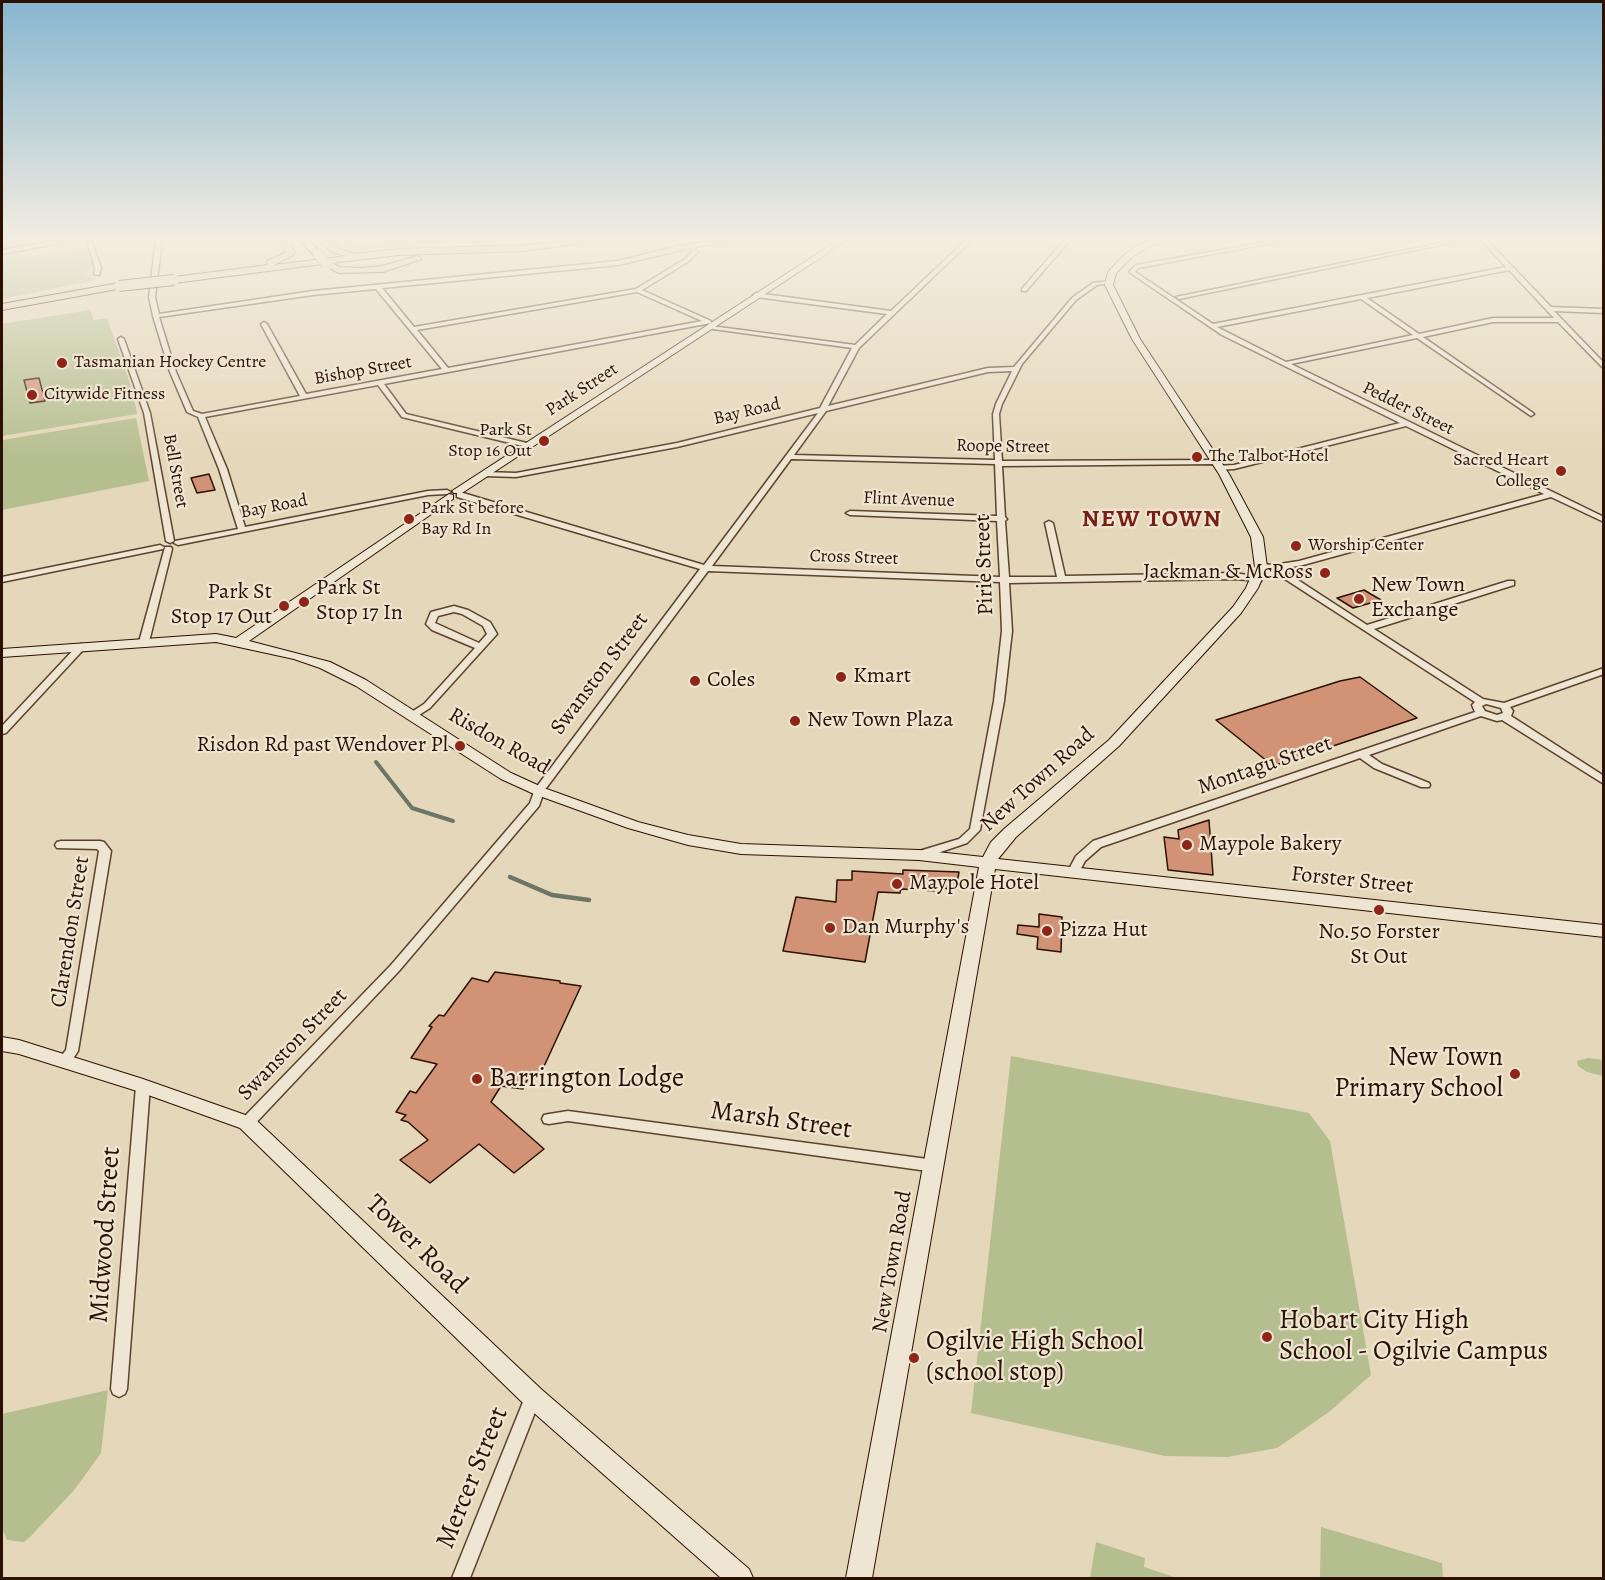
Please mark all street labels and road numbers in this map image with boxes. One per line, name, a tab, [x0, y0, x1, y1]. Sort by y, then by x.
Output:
street label: Bishop Street	[312, 352, 414, 390]
street label: Park Street	[542, 359, 622, 421]
street label: Pedder Street	[1359, 378, 1457, 440]
street label: Bay Road	[712, 394, 782, 430]
street label: Bell Street	[158, 432, 192, 510]
street label: Roope Street	[956, 435, 1050, 459]
street label: Flint Avenue	[863, 488, 955, 512]
street label: Bay Road	[239, 490, 309, 524]
street label: Pirie Street	[970, 514, 1000, 616]
street label: Cross Street	[809, 546, 899, 570]
street label: Swanston Street	[545, 608, 655, 740]
street label: Risdon Road	[443, 702, 555, 782]
street label: New Town Road	[976, 722, 1100, 838]
street label: Montagu Street	[1194, 731, 1336, 801]
street label: Clarendon Street	[46, 854, 96, 1010]
street label: Forster Street	[1290, 861, 1414, 901]
street label: Swanston Street	[233, 983, 353, 1107]
street label: Marsh Street	[708, 1095, 854, 1147]
street label: Midwood Street	[84, 1146, 128, 1324]
street label: Tower Road	[358, 1189, 474, 1301]
street label: New Town Road	[867, 1189, 919, 1335]
street label: Mercer Street	[430, 1403, 516, 1553]

